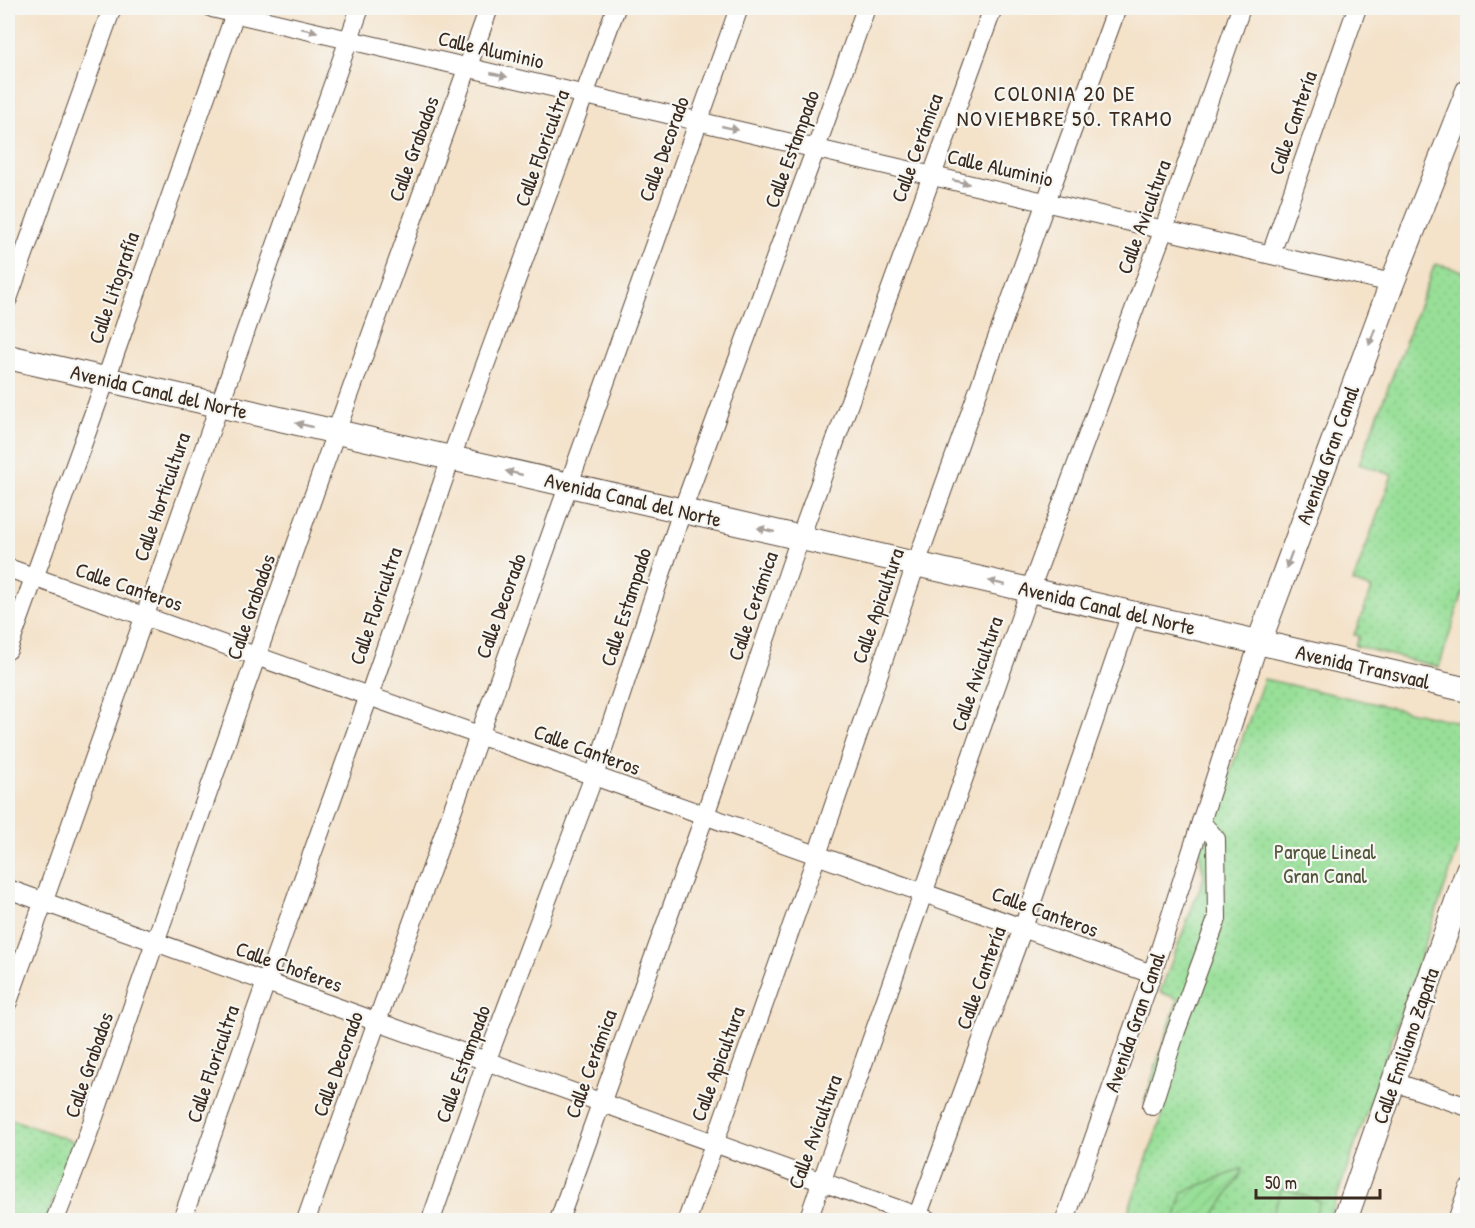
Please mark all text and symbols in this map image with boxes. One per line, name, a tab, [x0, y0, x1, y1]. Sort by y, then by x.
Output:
street label: Calle Aluminio	[435, 23, 547, 76]
one-way arrow	[300, 26, 319, 36]
street label: Calle Cantería	[1261, 67, 1324, 179]
one-way arrow	[490, 70, 509, 80]
district label: COLONIA 20 DE NOVIEMBRE 5O. TRAMO	[957, 78, 1173, 133]
street label: Calle Floricultra	[507, 85, 576, 210]
street label: Calle Estampado	[757, 86, 826, 212]
street label: Calle Cerámica	[883, 90, 950, 206]
street label: Calle Grabados	[381, 92, 446, 205]
street label: Calle Decorado	[631, 92, 696, 205]
one-way arrow	[721, 124, 739, 134]
street label: Calle Aluminio	[944, 141, 1056, 194]
street label: Calle Avicultura	[1109, 156, 1178, 278]
one-way arrow	[952, 178, 971, 187]
street label: Calle Litografía	[81, 228, 146, 348]
one-way arrow	[1367, 329, 1377, 347]
street label: Avenida Canal del Norte	[68, 357, 250, 426]
street label: Avenida Gran Canal	[1289, 381, 1366, 528]
one-way arrow	[294, 419, 313, 429]
street label: Calle Horticultura	[126, 429, 197, 565]
street label: Avenida Canal del Norte	[542, 465, 724, 534]
one-way arrow	[505, 467, 523, 477]
one-way arrow	[756, 525, 775, 534]
street label: Calle Floricultra	[342, 543, 409, 668]
street label: Calle Estampado	[593, 544, 658, 670]
street label: Calle Apicultura	[844, 544, 911, 667]
street label: Calle Cerámica	[720, 547, 785, 664]
street label: Calle Decorado	[468, 549, 533, 662]
street label: Calle Grabados	[219, 550, 282, 664]
one-way arrow	[1284, 551, 1294, 569]
street label: Calle Canteros	[72, 555, 187, 618]
street label: Avenida Canal del Norte	[1016, 573, 1198, 642]
one-way arrow	[988, 577, 1006, 587]
street label: Calle Avicultura	[943, 613, 1010, 735]
street label: Avenida Transvaal	[1293, 637, 1433, 696]
street label: Calle Canteros	[530, 717, 644, 782]
park label: Parque Lineal Gran Canal	[1274, 837, 1376, 890]
street label: Calle Canteros	[988, 879, 1102, 944]
street label: Calle Cantería	[948, 922, 1013, 1033]
street label: Calle Choferes	[232, 934, 346, 999]
street label: Avenida Gran Canal	[1097, 948, 1172, 1096]
street label: Calle Emiliano Zapata	[1365, 964, 1446, 1128]
street label: Calle Floricultra	[179, 1001, 246, 1126]
street label: Calle Estampado	[428, 1001, 497, 1127]
street label: Calle Apicultura	[683, 1002, 752, 1125]
street label: Calle Cerámica	[557, 1006, 624, 1122]
street label: Calle Decorado	[305, 1007, 370, 1120]
street label: Calle Grabados	[57, 1008, 120, 1122]
street label: Calle Avicultura	[780, 1071, 849, 1193]
scale bar	[1256, 1162, 1380, 1200]
text: 50 m	[1265, 1170, 1297, 1195]

